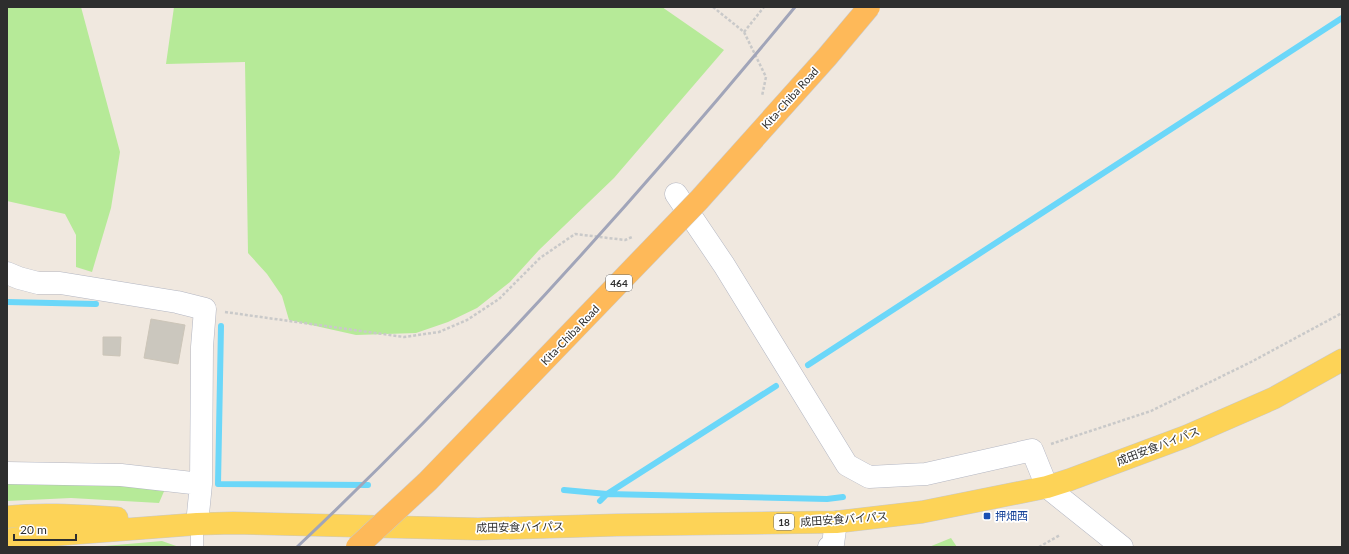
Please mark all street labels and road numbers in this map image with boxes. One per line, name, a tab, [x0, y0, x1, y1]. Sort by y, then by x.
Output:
street label: Kita-Chiba Road	[759, 64, 821, 131]
road number: 464	[606, 275, 632, 291]
street label: Kita-Chiba Road	[538, 302, 602, 367]
street label: 成田安食バイパス	[1115, 424, 1201, 467]
street label: 成田安食バイパス	[800, 509, 888, 528]
road number: 18	[774, 514, 794, 530]
street label: 成田安食バイパス	[476, 519, 564, 534]

